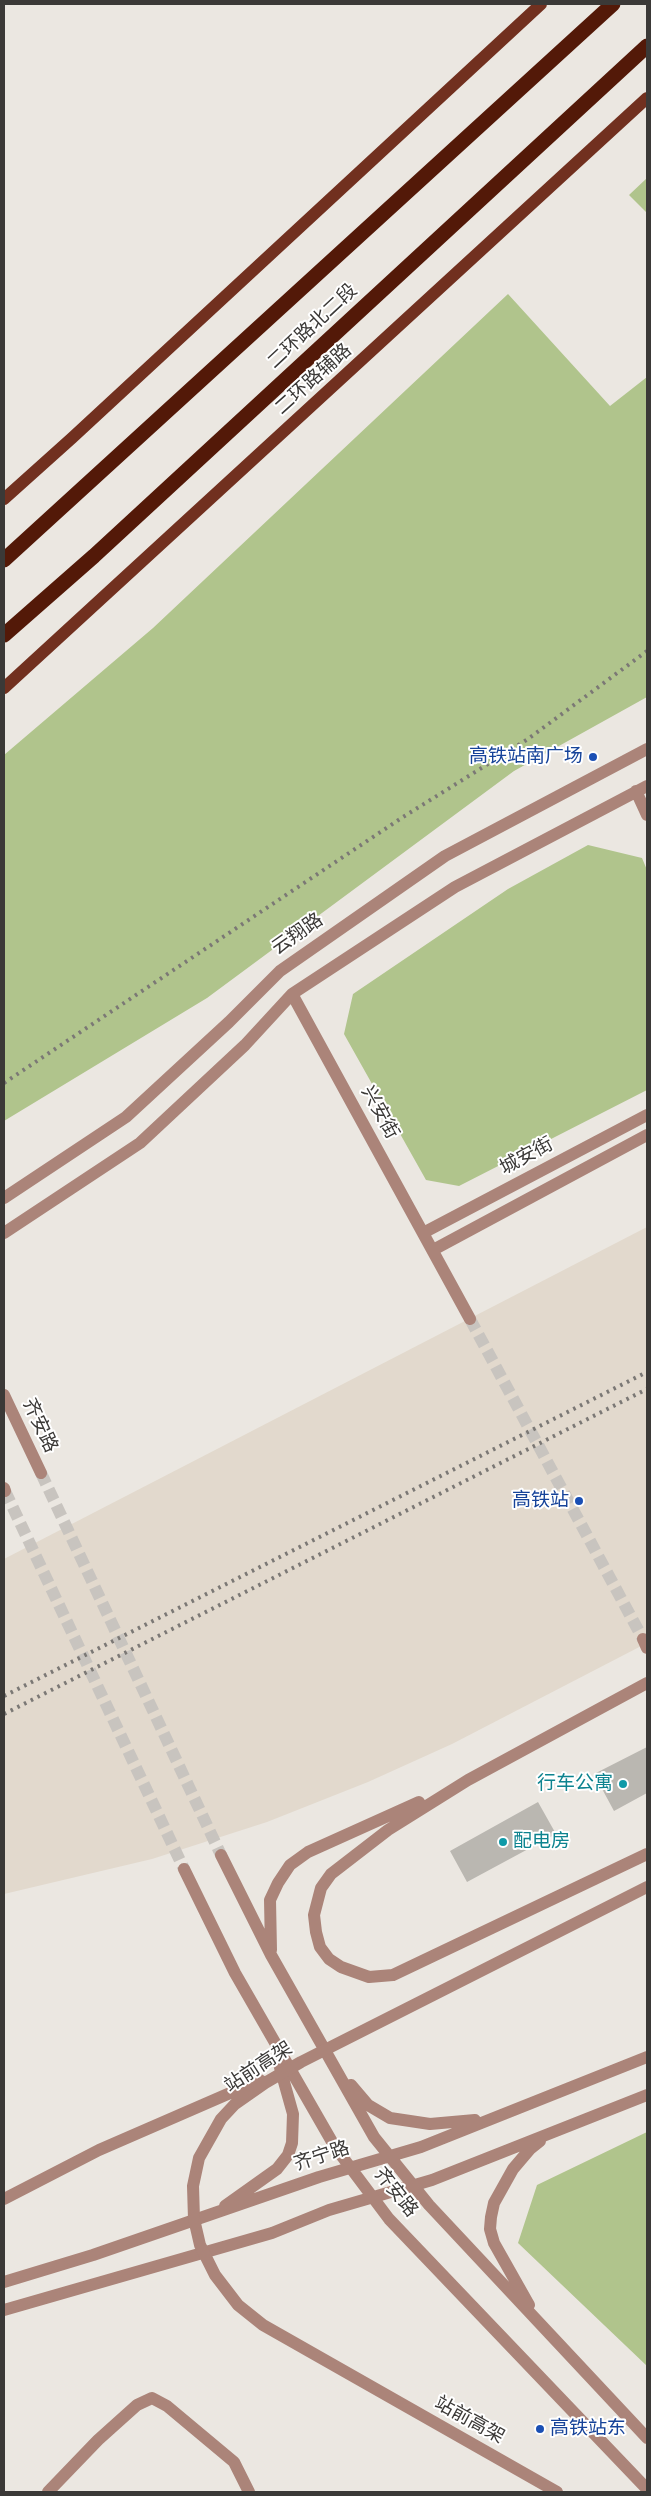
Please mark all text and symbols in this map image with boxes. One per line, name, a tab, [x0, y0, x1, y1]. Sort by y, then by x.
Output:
street label: 二环路北二段	[264, 280, 362, 374]
street label: 二环路辅路	[271, 340, 357, 420]
place label: 高铁站南广场	[469, 746, 583, 768]
marker: 高铁站南广场	[587, 751, 599, 763]
street label: 云翔路	[268, 909, 328, 961]
street label: 兴安街	[355, 1083, 403, 1143]
street label: 城安街	[496, 1134, 558, 1180]
street label: 齐安路	[17, 1395, 61, 1457]
place label: 高铁站	[512, 1490, 569, 1512]
marker: 高铁站	[573, 1495, 585, 1507]
place label: 行车公寓	[537, 1773, 613, 1795]
marker: 行车公寓	[617, 1778, 629, 1790]
place label: 配电房	[513, 1831, 570, 1853]
marker: 配电房	[497, 1836, 509, 1848]
street label: 站前高架	[221, 2038, 297, 2098]
street label: 齐宁路	[291, 2137, 353, 2177]
street label: 齐安路	[368, 2164, 422, 2222]
street label: 站前高架	[430, 2393, 508, 2449]
place label: 高铁站东	[550, 2418, 626, 2440]
marker: 高铁站东	[534, 2423, 546, 2435]

